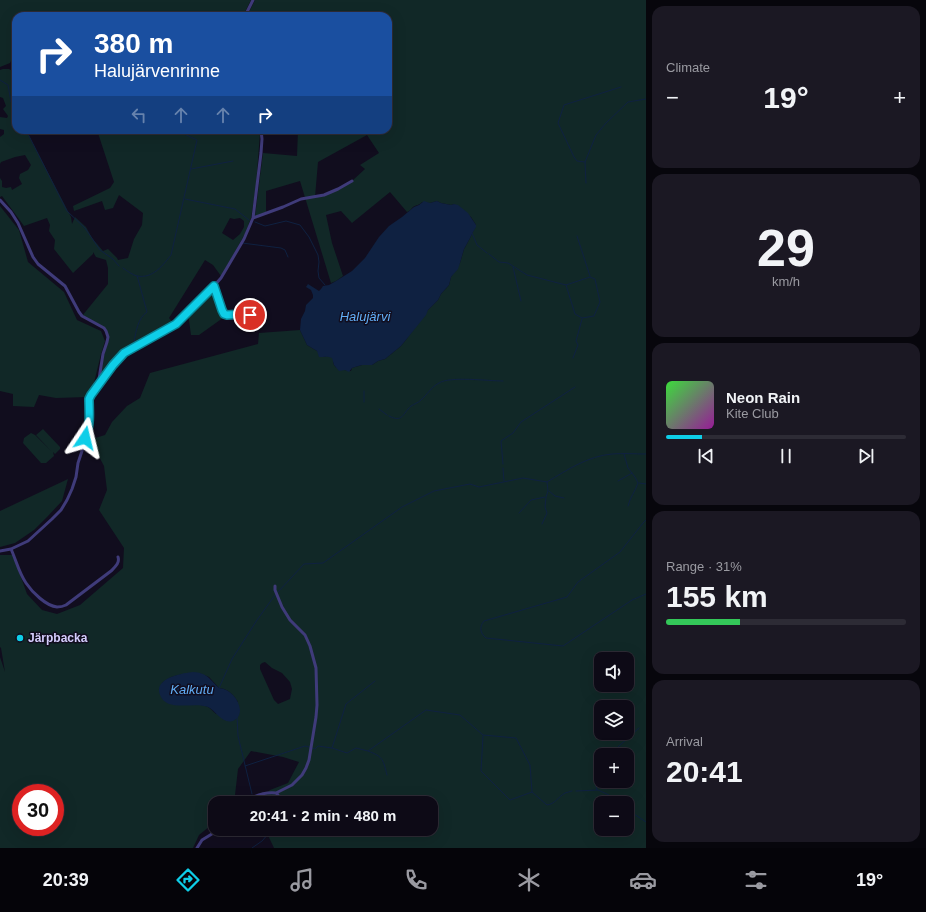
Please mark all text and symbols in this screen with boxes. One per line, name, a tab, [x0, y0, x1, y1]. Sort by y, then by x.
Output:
icon: right	[28, 28, 80, 80]
text: 380 m	[94, 28, 173, 59]
text: Climate	[666, 60, 710, 75]
text: Halujärvenrinne	[94, 61, 220, 81]
text: 19°	[763, 81, 809, 114]
text: −	[666, 85, 679, 110]
text: +	[893, 85, 906, 110]
icon: left	[128, 104, 150, 126]
icon: ahead	[170, 104, 192, 126]
icon: ahead	[212, 104, 234, 126]
icon: right	[254, 104, 276, 126]
text: 29	[757, 219, 815, 277]
text: km/h	[772, 274, 800, 289]
pin	[233, 298, 267, 332]
icon: arrive	[239, 304, 261, 326]
water label: Halujärvi	[340, 309, 391, 324]
text: Neon Rain	[726, 389, 800, 406]
text: Kite Club	[726, 406, 779, 421]
position arrow	[64, 417, 106, 459]
icon: previous	[695, 445, 717, 467]
icon: pause	[775, 445, 797, 467]
icon: next	[855, 445, 877, 467]
text: Range · 31%	[666, 559, 742, 574]
text: 155 km	[666, 580, 768, 613]
place label: Järpbacka	[28, 631, 88, 645]
marker: Järpbacka	[15, 633, 25, 643]
map controls	[594, 652, 634, 836]
button: sound	[594, 652, 634, 692]
water label: Kalkutu	[170, 682, 214, 697]
button: layers	[594, 700, 634, 740]
text: Arrival	[666, 734, 703, 749]
button: +	[594, 748, 634, 788]
text: 20:41	[666, 755, 743, 788]
speed limit sign: 30	[12, 784, 64, 836]
button: −	[594, 796, 634, 836]
text: 20:41 · 2 min · 480 m	[250, 807, 396, 824]
icon: directions	[174, 866, 202, 894]
icon: music	[288, 866, 316, 894]
icon: phone	[402, 866, 430, 894]
icon: climate	[515, 866, 543, 894]
icon: car	[629, 866, 657, 894]
icon: filters	[742, 866, 770, 894]
text: 20:39	[43, 870, 89, 890]
text: 19°	[856, 870, 883, 890]

